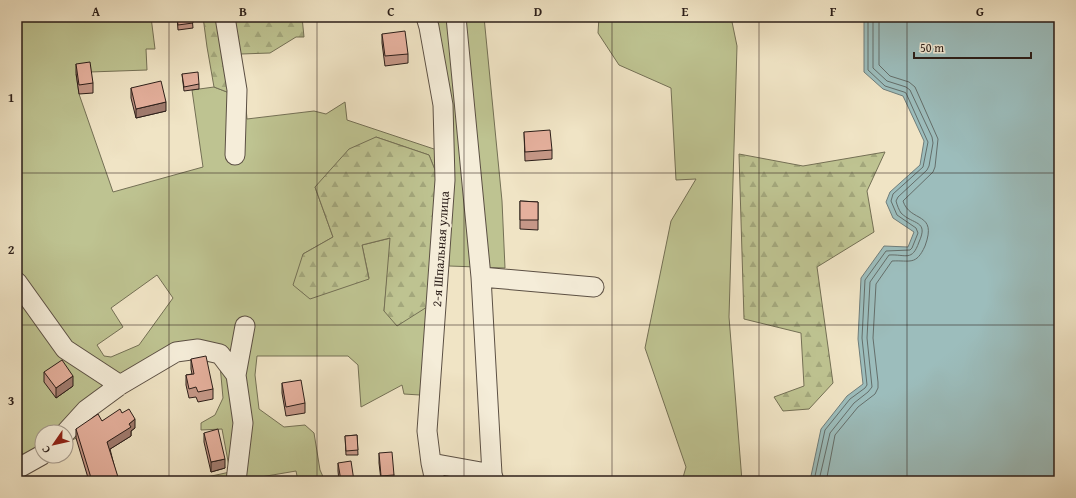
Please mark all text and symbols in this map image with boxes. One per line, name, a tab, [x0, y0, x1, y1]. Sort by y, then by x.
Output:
text: A	[92, 2, 101, 21]
text: B	[239, 2, 247, 21]
text: C	[387, 2, 395, 21]
text: D	[534, 2, 542, 21]
text: E	[682, 2, 689, 21]
text: F	[830, 2, 837, 21]
text: G	[976, 2, 984, 21]
scale bar	[914, 34, 1031, 60]
text: 50 m	[920, 39, 944, 56]
text: 1	[8, 88, 14, 107]
street label: 2-я Шпальная улица	[427, 190, 454, 308]
text: 2	[8, 240, 15, 259]
text: 3	[8, 391, 14, 410]
north arrow	[34, 424, 74, 464]
text: С	[37, 443, 54, 457]

